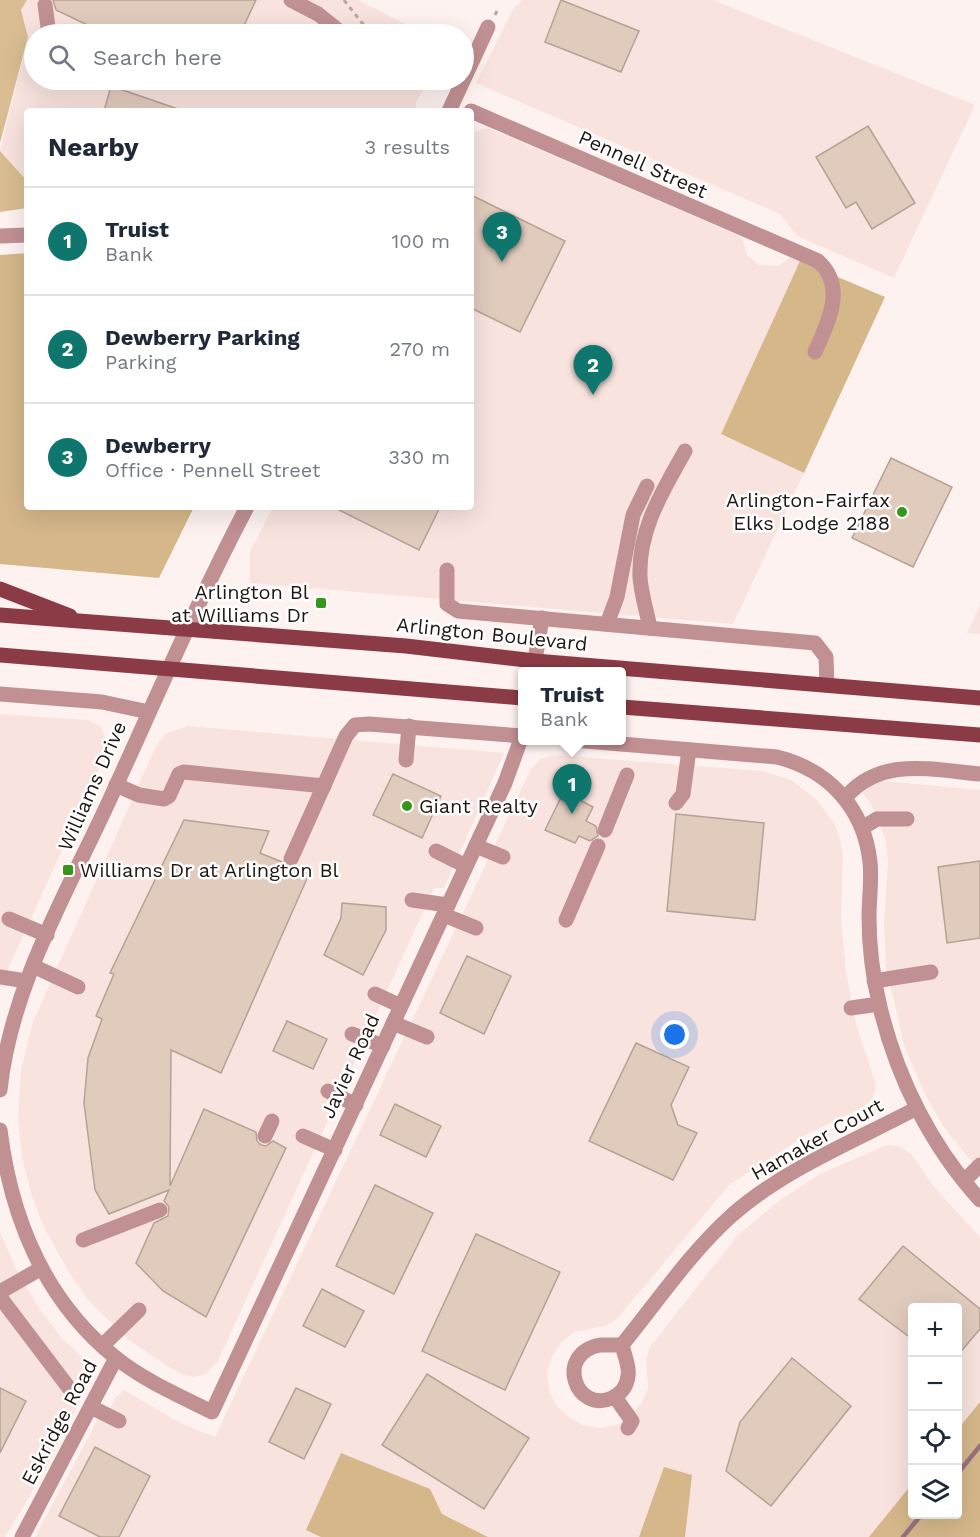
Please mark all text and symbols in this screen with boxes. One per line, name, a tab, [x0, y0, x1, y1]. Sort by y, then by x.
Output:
search box	[24, 24, 474, 90]
icon: search	[45, 41, 78, 74]
text: Search here	[93, 45, 222, 70]
street label: Pennell Street	[575, 125, 712, 203]
text: Nearby	[48, 132, 139, 162]
text: 3 results	[365, 135, 450, 159]
pin: 3	[482, 212, 522, 262]
text: Truist	[105, 217, 169, 242]
text: 1	[63, 229, 72, 253]
text: 100 m	[391, 229, 450, 253]
text: Bank	[105, 242, 153, 266]
text: Dewberry Parking	[105, 325, 300, 350]
text: 2	[62, 337, 73, 361]
text: 270 m	[390, 337, 450, 361]
pin: 2	[574, 346, 612, 395]
text: Parking	[105, 350, 176, 374]
text: Dewberry	[105, 433, 211, 458]
text: 3	[62, 445, 73, 469]
text: 330 m	[388, 445, 450, 469]
text: Office · Pennell Street	[105, 458, 320, 482]
place label: Arlington-Fairfax Elks Lodge 2188	[726, 488, 890, 535]
marker: Arlington-Fairfax Elks Lodge 2188	[895, 505, 909, 519]
place label: Arlington Bl at Williams Dr	[171, 580, 309, 627]
marker: Arlington Bl at Williams Dr	[314, 596, 328, 610]
street label: Arlington Boulevard	[395, 612, 589, 656]
popup	[518, 667, 626, 745]
text: Truist	[540, 682, 604, 707]
text: Bank	[540, 707, 588, 731]
street label: Williams Drive	[53, 717, 131, 855]
pin: 1	[552, 764, 592, 814]
place label: Giant Realty	[419, 794, 538, 818]
marker: Giant Realty	[400, 799, 414, 813]
place label: Williams Dr at Arlington Bl	[80, 858, 339, 882]
marker: Williams Dr at Arlington Bl	[61, 863, 75, 877]
street label: Javier Road	[315, 1010, 385, 1122]
your location	[660, 1020, 689, 1049]
street label: Hamaker Court	[747, 1093, 888, 1185]
map controls	[908, 1303, 962, 1519]
button: +	[908, 1303, 962, 1357]
street label: Eskridge Road	[16, 1355, 102, 1489]
button: −	[908, 1357, 962, 1411]
button: locate	[908, 1411, 962, 1465]
button: layers	[908, 1465, 962, 1519]

